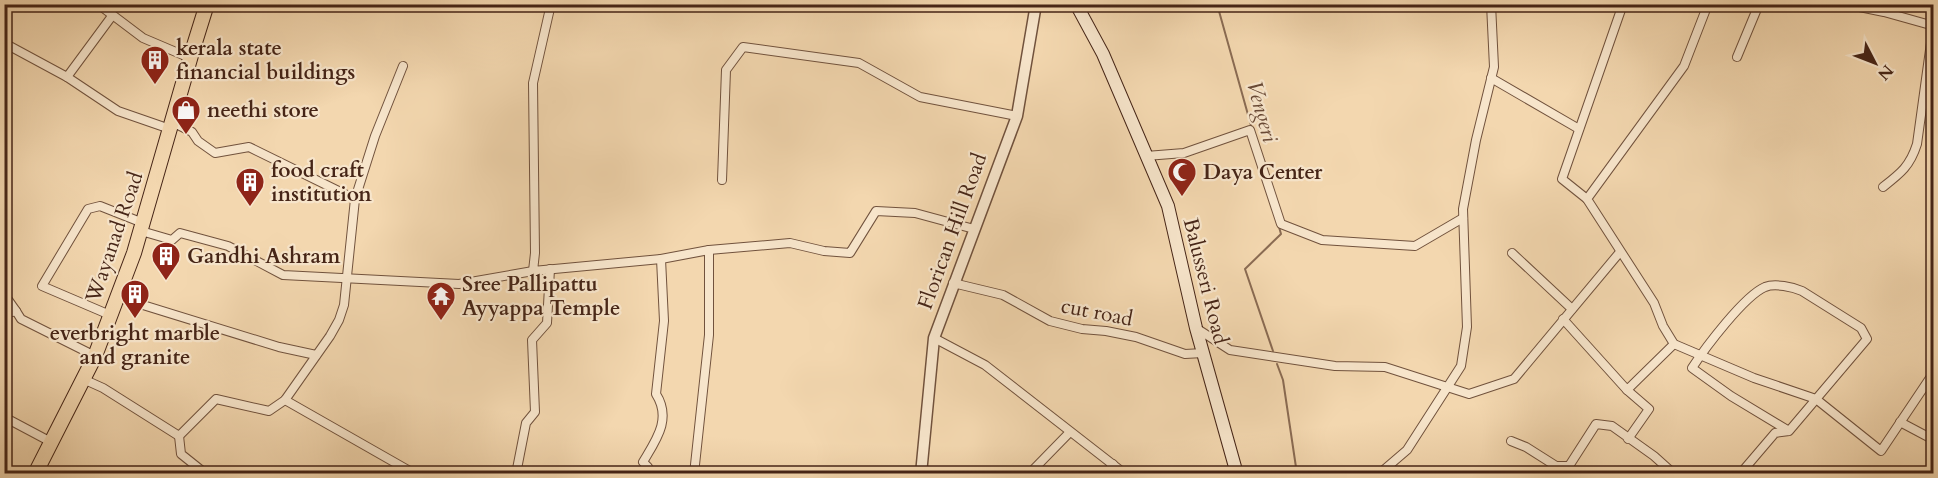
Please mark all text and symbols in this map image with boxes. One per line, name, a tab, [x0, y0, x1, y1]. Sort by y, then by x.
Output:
north arrow	[1845, 33, 1905, 93]
place label: kerala state financial buildings	[176, 34, 355, 87]
building icon: kerala state financial buildings	[139, 44, 171, 86]
text: N	[1873, 60, 1898, 85]
water label: Vengeri	[1239, 77, 1285, 147]
shop icon: neethi store	[170, 94, 202, 136]
place label: neethi store	[207, 96, 319, 125]
street label: Florican Hill Road	[911, 149, 994, 313]
place label: food craft institution	[271, 156, 372, 209]
mosque icon: Daya Center	[1166, 156, 1198, 198]
place label: Daya Center	[1203, 158, 1323, 187]
building icon: food craft institution	[234, 166, 266, 208]
street label: Wayanad Road	[78, 168, 150, 307]
street label: Balusseri Road	[1176, 215, 1235, 347]
building icon: Gandhi Ashram	[150, 240, 182, 282]
place label: Gandhi Ashram	[187, 242, 341, 271]
place label: Sree Pallipattu Ayyappa Temple	[462, 270, 620, 323]
building icon: everbright marble and granite	[119, 278, 151, 320]
temple icon: Sree Pallipattu Ayyappa Temple	[425, 280, 457, 322]
street label: cut road	[1058, 291, 1135, 334]
place label: everbright marble and granite	[50, 319, 220, 372]

